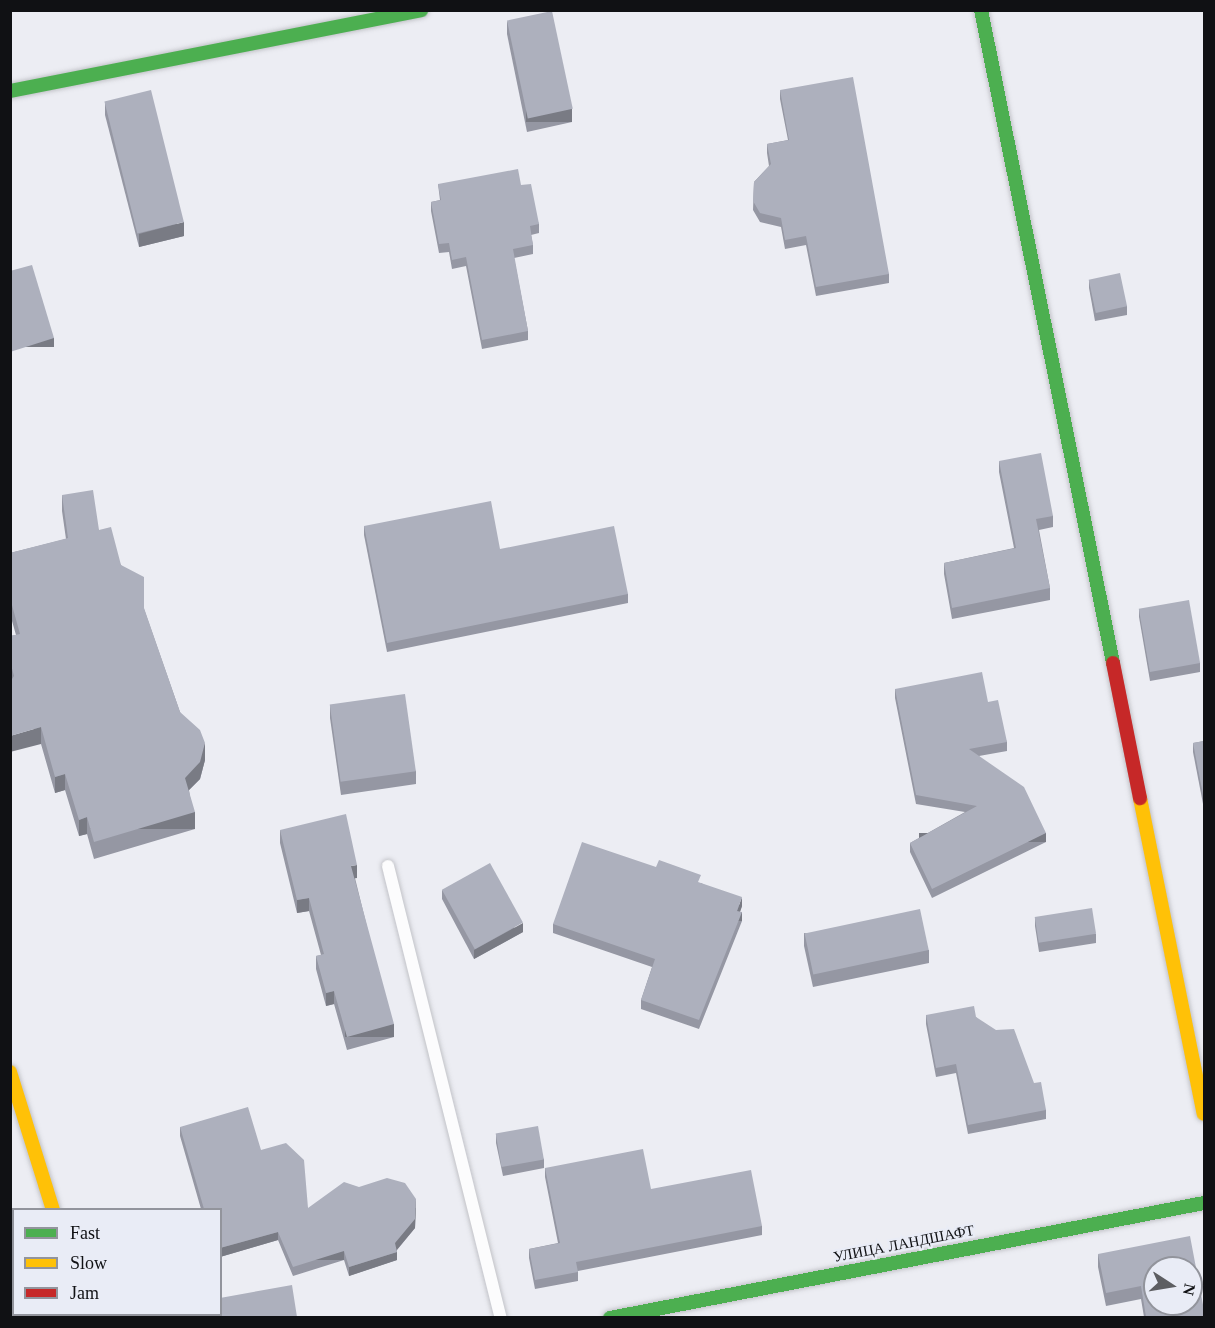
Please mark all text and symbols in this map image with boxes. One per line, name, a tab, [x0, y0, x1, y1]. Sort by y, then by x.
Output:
legend	[12, 1208, 222, 1316]
street label: УЛИЦА ЛАНДШАФТ	[832, 1222, 976, 1266]
text: Fast	[70, 1223, 100, 1243]
text: Slow	[70, 1253, 107, 1273]
north arrow	[1143, 1256, 1203, 1316]
text: N	[1180, 1282, 1199, 1297]
text: Jam	[70, 1283, 99, 1303]

